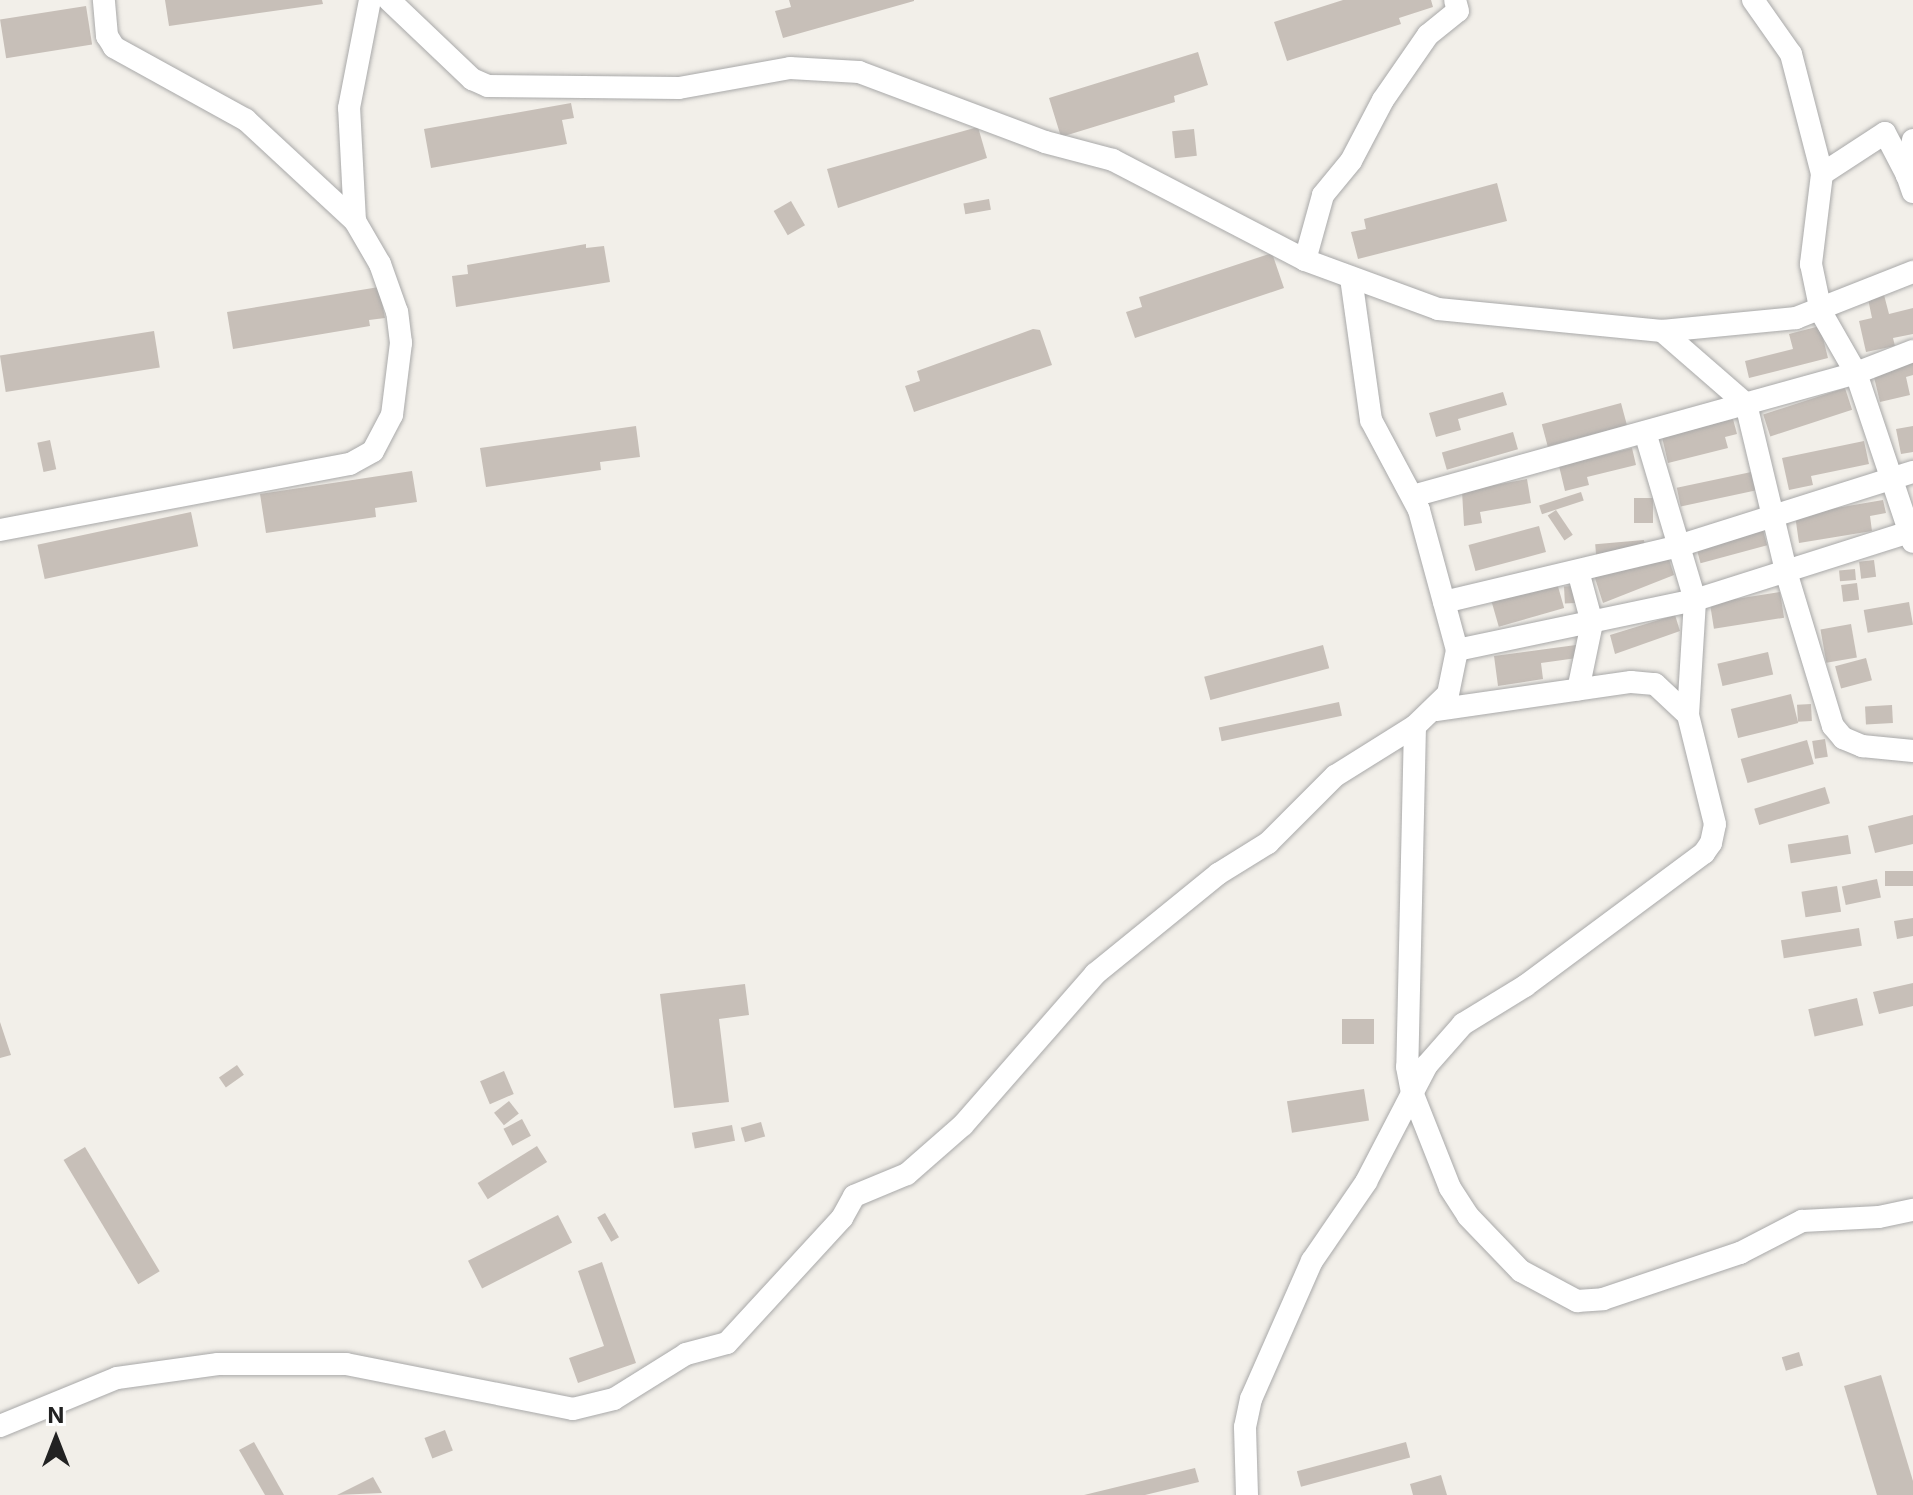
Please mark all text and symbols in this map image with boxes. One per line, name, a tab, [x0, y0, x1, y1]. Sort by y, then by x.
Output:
north arrow	[16, 1399, 96, 1479]
text: N	[48, 1402, 64, 1428]

